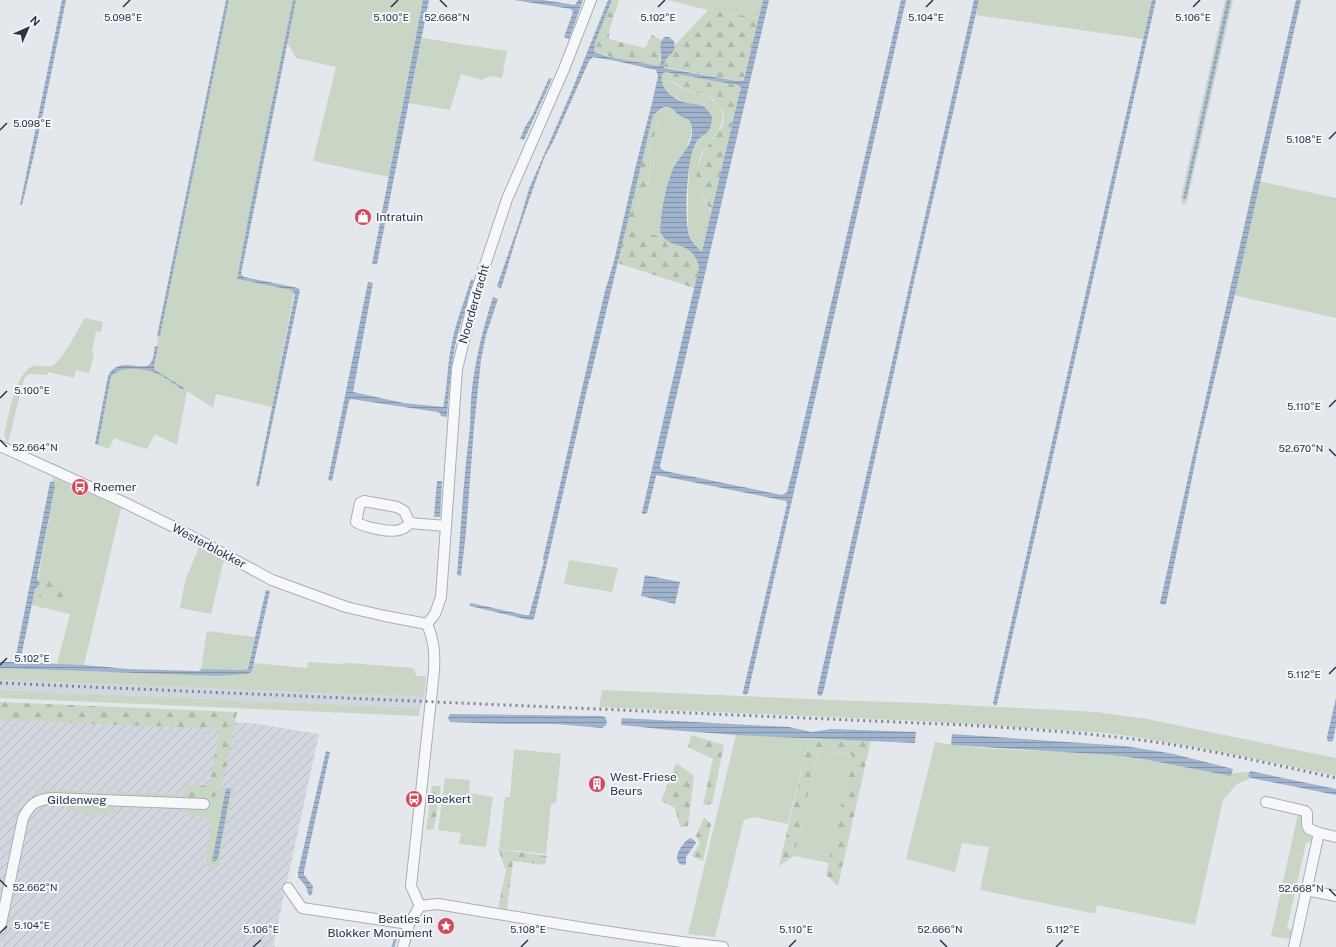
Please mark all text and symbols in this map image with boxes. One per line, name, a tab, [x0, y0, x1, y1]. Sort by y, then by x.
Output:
north arrow	[8, 8, 48, 48]
text: 5.098°E	[104, 11, 142, 23]
text: 5.100°E	[373, 11, 409, 23]
text: 52.668°N	[424, 11, 470, 23]
text: 5.102°E	[640, 11, 676, 23]
text: 5.104°E	[908, 11, 944, 23]
text: 5.106°E	[1175, 11, 1211, 23]
text: N	[28, 14, 42, 28]
text: 5.098°E	[13, 117, 51, 129]
text: 5.108°E	[1286, 133, 1322, 145]
shop icon: Intratuin	[353, 207, 373, 227]
place label: Intratuin	[376, 210, 423, 224]
street label: Noorderdracht	[456, 262, 492, 345]
text: 5.100°E	[14, 384, 50, 396]
text: 5.110°E	[1287, 400, 1321, 412]
text: 52.664°N	[12, 441, 58, 453]
text: 52.670°N	[1279, 442, 1323, 454]
bus stop icon: Roemer	[70, 477, 90, 497]
place label: Roemer	[93, 480, 137, 494]
street label: Westerblokker	[170, 521, 249, 571]
text: 5.102°E	[14, 652, 50, 664]
text: 5.112°E	[1287, 668, 1321, 680]
place label: West-Friese Beurs	[610, 770, 677, 798]
building icon: West-Friese Beurs	[587, 774, 607, 794]
bus stop icon: Boekert	[404, 789, 424, 809]
place label: Boekert	[427, 792, 471, 806]
street label: Gildenweg	[47, 793, 107, 807]
text: 52.662°N	[12, 881, 58, 893]
text: 52.668°N	[1278, 882, 1324, 894]
place label: Beatles in Blokker Monument	[327, 912, 433, 940]
place icon: Beatles in Blokker Monument	[436, 916, 456, 936]
text: 5.104°E	[14, 919, 50, 931]
text: 5.106°E	[243, 923, 279, 935]
text: 5.108°E	[510, 923, 546, 935]
text: 5.110°E	[779, 923, 813, 935]
text: 52.666°N	[917, 923, 963, 935]
text: 5.112°E	[1046, 923, 1080, 935]

